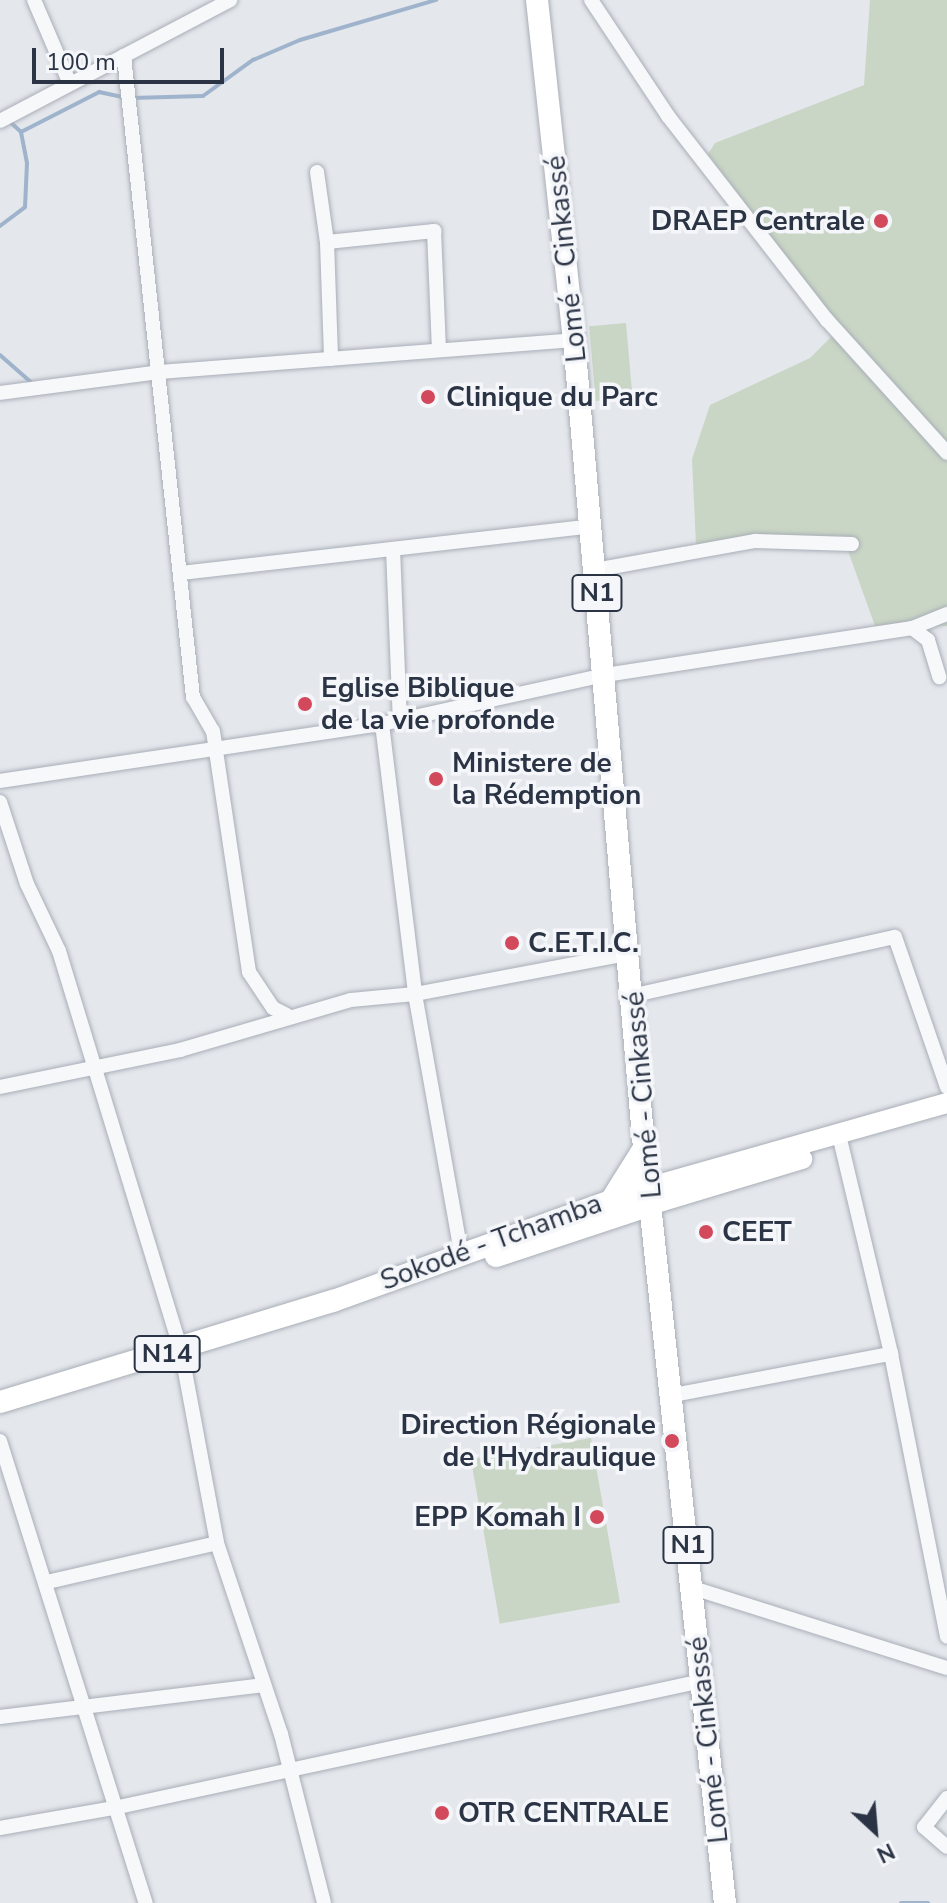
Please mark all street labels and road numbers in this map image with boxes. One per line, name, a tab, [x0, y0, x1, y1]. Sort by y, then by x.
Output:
street label: Lomé - Cinkassé	[538, 154, 594, 364]
road number: N1	[571, 571, 623, 615]
street label: Lomé - Cinkassé	[617, 990, 669, 1200]
street label: Sokodé - Tchamba	[376, 1186, 606, 1298]
road number: N14	[133, 1332, 201, 1376]
road number: N1	[662, 1523, 714, 1567]
street label: Lomé - Cinkassé	[680, 1635, 736, 1845]

